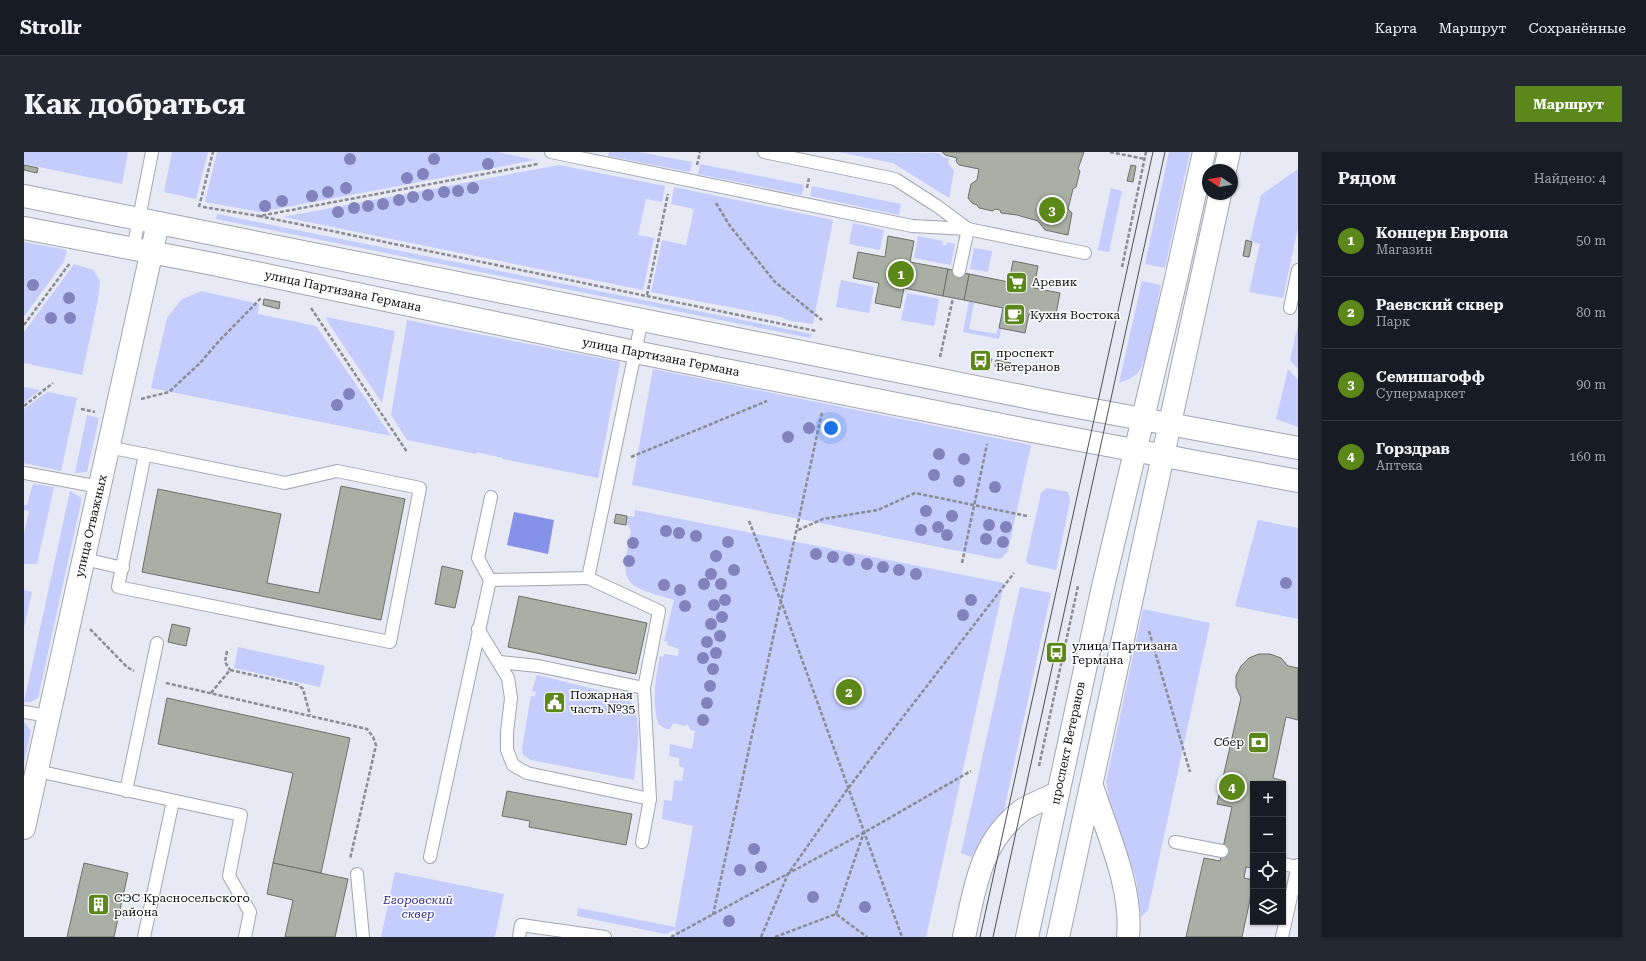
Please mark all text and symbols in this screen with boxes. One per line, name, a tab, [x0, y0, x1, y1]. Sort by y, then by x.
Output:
text: Strollr	[20, 16, 82, 39]
text: Карта	[1375, 20, 1417, 36]
text: Маршрут	[1439, 20, 1507, 36]
text: Сохранённые	[1529, 20, 1626, 36]
button: Маршрут	[1515, 86, 1622, 122]
text: Как добраться	[24, 88, 245, 121]
north arrow	[1202, 164, 1238, 200]
text: Рядом	[1338, 168, 1396, 188]
text: Найдено: 4	[1534, 171, 1606, 186]
pin: 3	[1039, 195, 1065, 225]
text: Концерн Европа	[1376, 224, 1508, 242]
text: 1	[1347, 233, 1355, 248]
text: 50 m	[1576, 233, 1606, 248]
text: Магазин	[1376, 242, 1433, 257]
pin: 1	[888, 259, 914, 289]
street label: улица Партизана Германа	[263, 268, 423, 315]
supermarket icon: Аревик	[1003, 269, 1029, 295]
place label: Аревик	[1032, 275, 1078, 289]
text: Раевский сквер	[1376, 296, 1504, 314]
cafe icon: Кухня Востока	[1001, 302, 1027, 328]
text: 2	[1347, 305, 1355, 320]
text: 80 m	[1576, 305, 1606, 320]
place label: Кухня Востока	[1030, 308, 1120, 322]
text: Парк	[1376, 314, 1410, 329]
street label: улица Партизана Германа	[581, 335, 741, 379]
place label: проспект Ветеранов	[996, 346, 1060, 374]
bus stop icon: проспект Ветеранов	[967, 347, 993, 373]
text: Семишагофф	[1376, 368, 1485, 386]
text: 3	[1347, 377, 1355, 392]
text: 90 m	[1576, 377, 1606, 392]
text: Супермаркет	[1376, 386, 1466, 401]
your location	[821, 418, 841, 438]
text: Горздрав	[1376, 440, 1450, 458]
text: 4	[1347, 449, 1355, 464]
text: 160 m	[1569, 449, 1606, 464]
text: Аптека	[1376, 458, 1423, 473]
street label: улица Отважных	[72, 473, 110, 579]
place label: улица Партизана Германа	[1072, 639, 1178, 667]
bus stop icon: улица Партизана Германа	[1043, 640, 1069, 666]
pin: 2	[836, 677, 862, 707]
street label: проспект Ветеранов	[1048, 680, 1088, 806]
place label: Пожарная часть №35	[570, 688, 636, 716]
public building icon: Пожарная часть №35	[541, 689, 567, 715]
bank icon: Сбер	[1246, 729, 1272, 755]
place label: Сбер	[1214, 735, 1244, 749]
pin: 4	[1219, 772, 1245, 802]
map controls	[1250, 781, 1286, 925]
button: +	[1250, 781, 1286, 817]
button: −	[1250, 817, 1286, 853]
button: locate	[1250, 853, 1286, 889]
button: layers	[1250, 889, 1286, 925]
place label: СЭС Красносельского района	[114, 891, 250, 919]
building icon: СЭС Красносельского района	[85, 892, 111, 918]
park label: Егоровский сквер	[382, 893, 453, 921]

